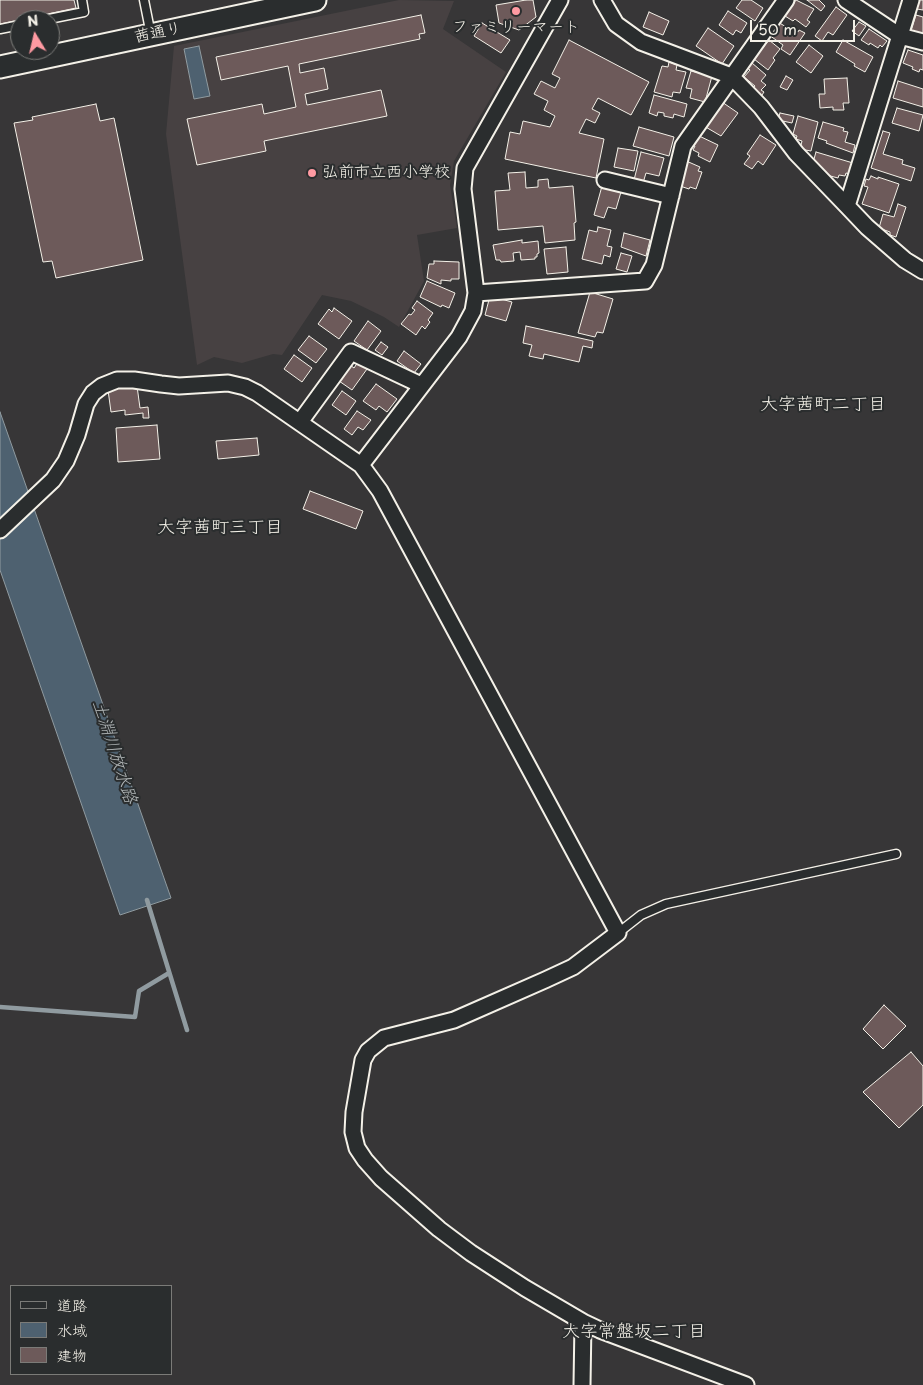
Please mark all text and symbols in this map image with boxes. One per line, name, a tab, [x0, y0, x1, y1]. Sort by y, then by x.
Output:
marker: ファミリーマート	[510, 5, 522, 17]
text: N	[26, 9, 40, 32]
north arrow	[10, 10, 60, 60]
scale bar	[753, 10, 858, 42]
text: 50 m	[758, 17, 797, 40]
place label: ファミリーマート	[452, 18, 580, 38]
street label: 茜通り	[133, 19, 183, 47]
place label: 弘前市立西小学校	[322, 163, 450, 183]
marker: 弘前市立西小学校	[306, 167, 318, 179]
district label: 大字茜町二丁目	[760, 394, 886, 416]
district label: 大字茜町三丁目	[157, 517, 283, 539]
water label: 土淵川放水路	[87, 697, 141, 807]
legend	[10, 1285, 172, 1375]
text: 道路	[57, 1293, 87, 1316]
text: 水域	[57, 1318, 87, 1341]
district label: 大字常盤坂二丁目	[562, 1321, 706, 1343]
text: 建物	[57, 1343, 87, 1366]

